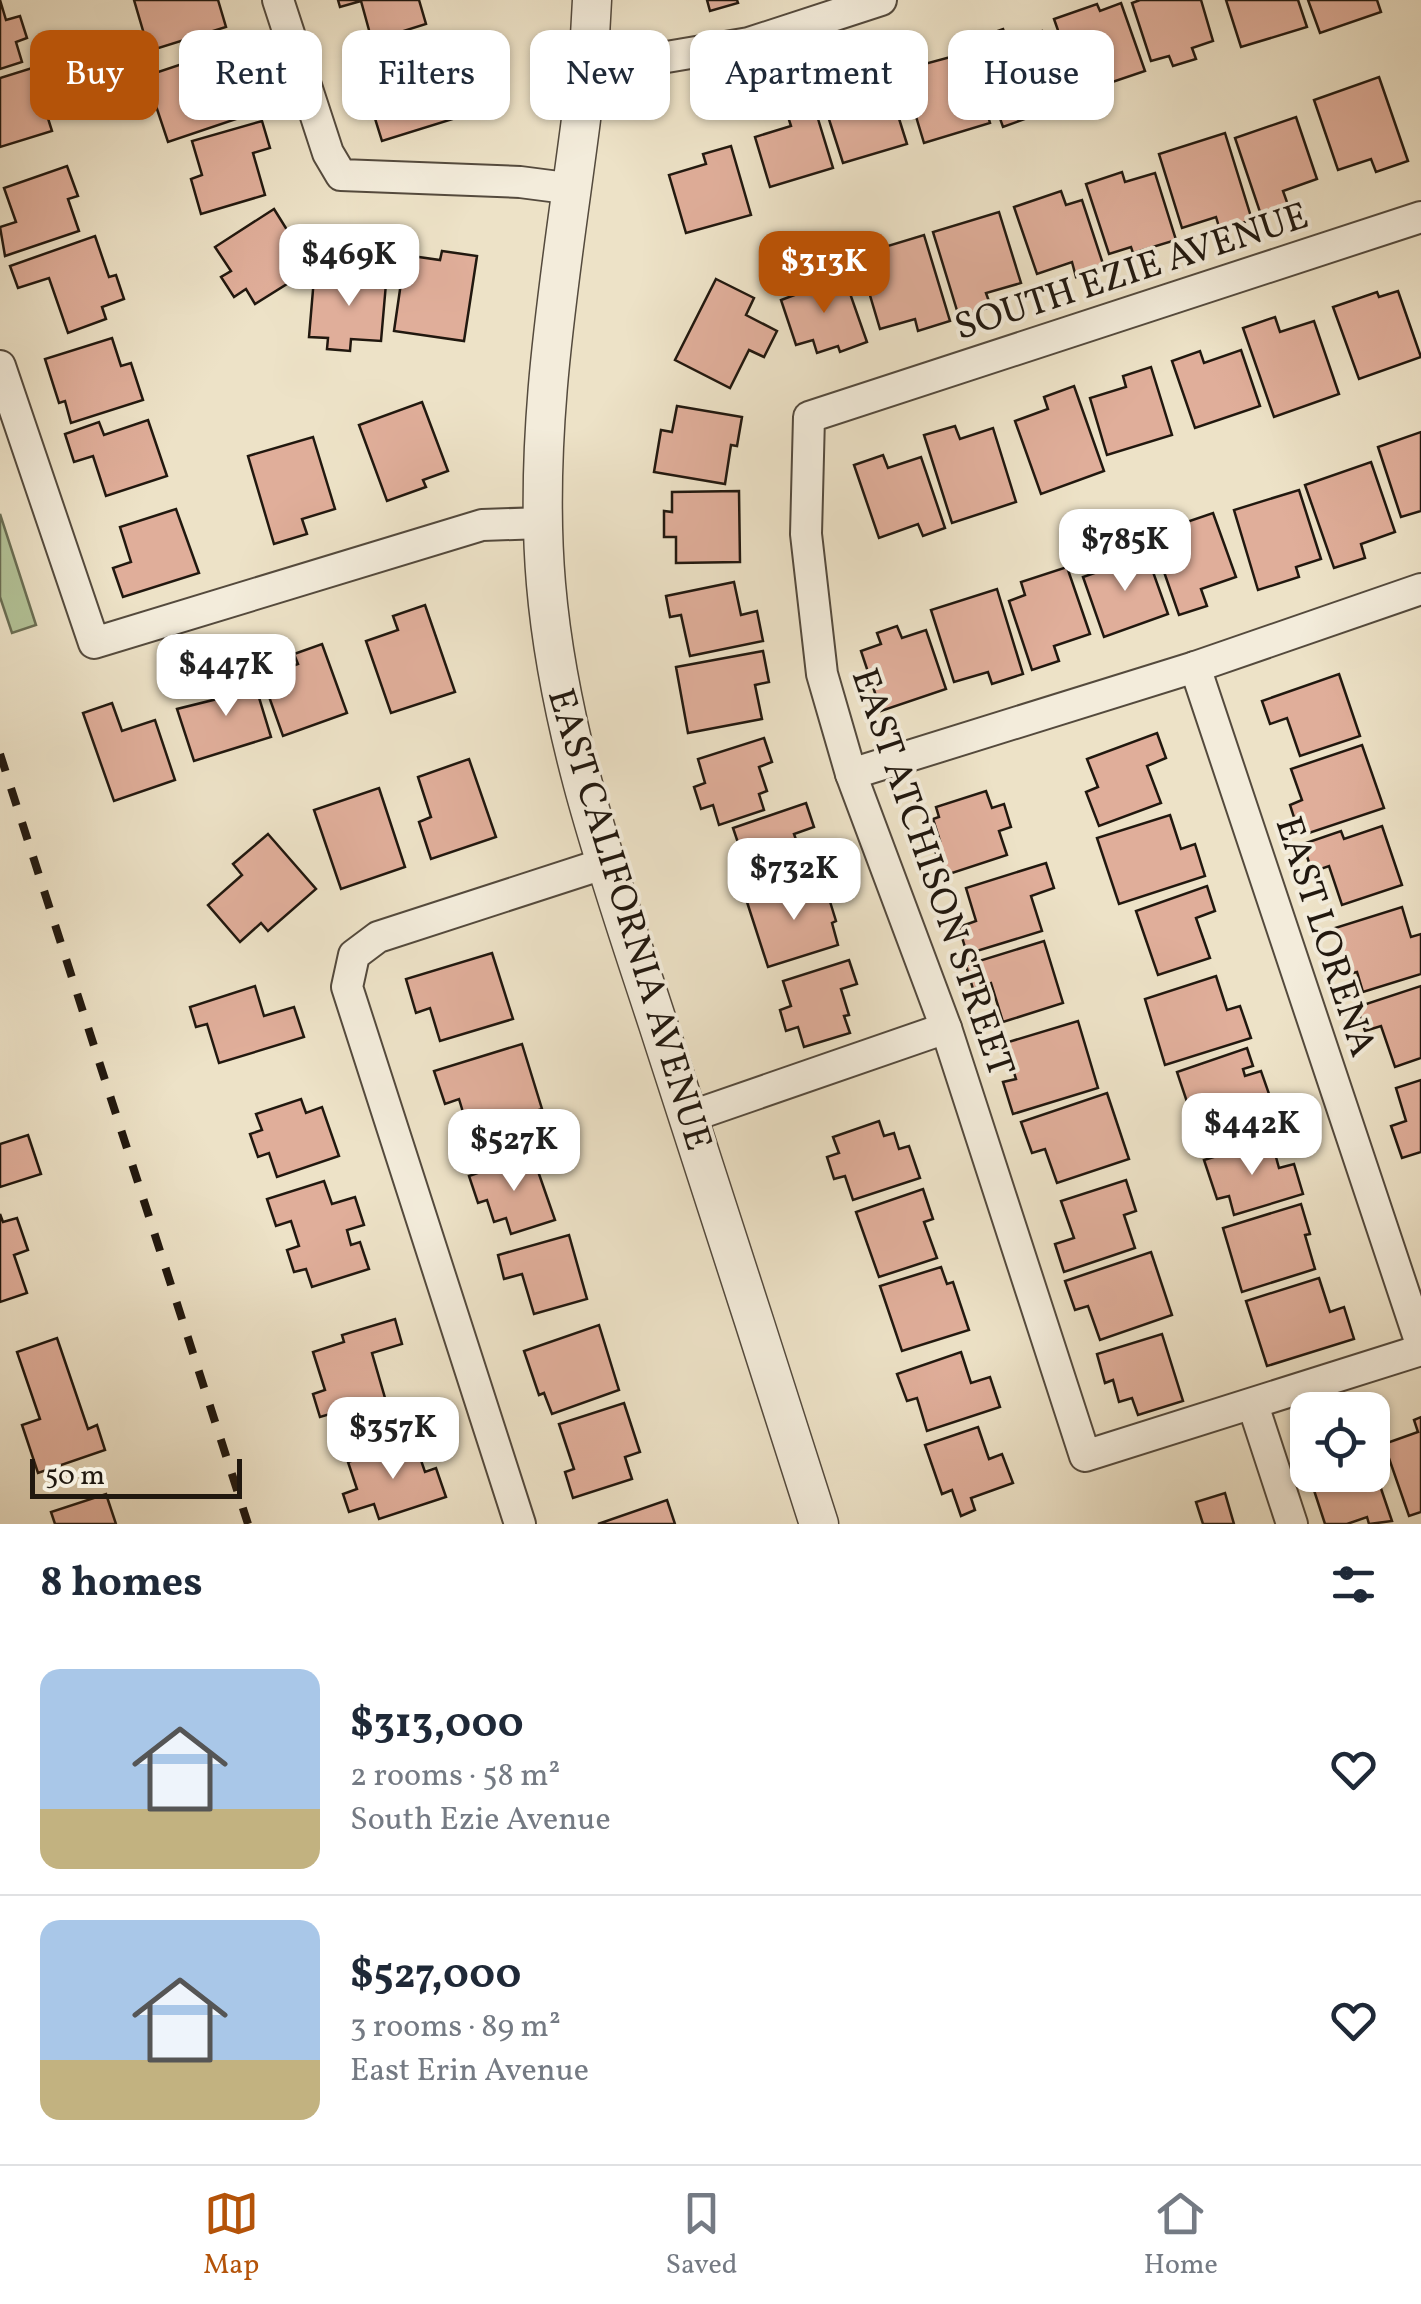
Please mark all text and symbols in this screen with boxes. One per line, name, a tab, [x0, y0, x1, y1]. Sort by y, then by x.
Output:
chip: Buy	[30, 30, 159, 120]
chip: Rent	[179, 30, 322, 120]
chip: Filters	[342, 30, 510, 120]
chip: New	[530, 30, 670, 120]
chip: Apartment	[690, 30, 928, 120]
chip: House	[948, 30, 1114, 120]
street label: SOUTH EZIE AVENUE	[948, 191, 1316, 356]
pin: $469K	[279, 224, 419, 309]
pin: $313K	[754, 231, 894, 316]
text: $469K	[301, 234, 397, 278]
text: $313K	[781, 241, 867, 285]
pin: $785K	[1055, 509, 1195, 594]
text: $785K	[1081, 519, 1169, 563]
pin: $447K	[156, 634, 296, 719]
text: $447K	[179, 644, 273, 688]
street label: EAST ATCHISON STREET	[836, 662, 1026, 1084]
street label: EAST CALIFORNIA AVENUE	[532, 682, 723, 1158]
street label: EAST LORENA	[1260, 810, 1387, 1064]
pin: $732K	[724, 838, 864, 923]
text: $732K	[750, 848, 838, 892]
pin: $442K	[1182, 1093, 1322, 1178]
text: $442K	[1204, 1103, 1300, 1147]
pin: $527K	[444, 1109, 584, 1194]
text: $527K	[470, 1119, 558, 1163]
map controls	[1290, 1392, 1390, 1492]
button: locate	[1290, 1392, 1390, 1492]
pin: $357K	[323, 1397, 463, 1482]
text: $357K	[349, 1407, 437, 1451]
scale bar	[30, 1454, 242, 1498]
text: 50 m	[45, 1457, 105, 1496]
text: 8 homes	[40, 1555, 203, 1614]
icon: filters	[1326, 1557, 1381, 1612]
text: $313,000	[350, 1696, 524, 1755]
icon: home	[120, 1709, 240, 1829]
icon: heart	[1326, 1742, 1381, 1797]
text: 2 rooms · 58 m²	[350, 1755, 560, 1799]
text: South Ezie Avenue	[350, 1799, 611, 1843]
text: $527,000	[350, 1947, 521, 2006]
icon: home	[120, 1960, 240, 2080]
icon: heart	[1326, 1993, 1381, 2048]
text: 3 rooms · 89 m²	[350, 2006, 561, 2050]
text: East Erin Avenue	[350, 2050, 589, 2094]
tab: Map	[203, 2186, 259, 2285]
tab: Saved	[665, 2186, 738, 2285]
tab: Home	[1144, 2186, 1218, 2285]

